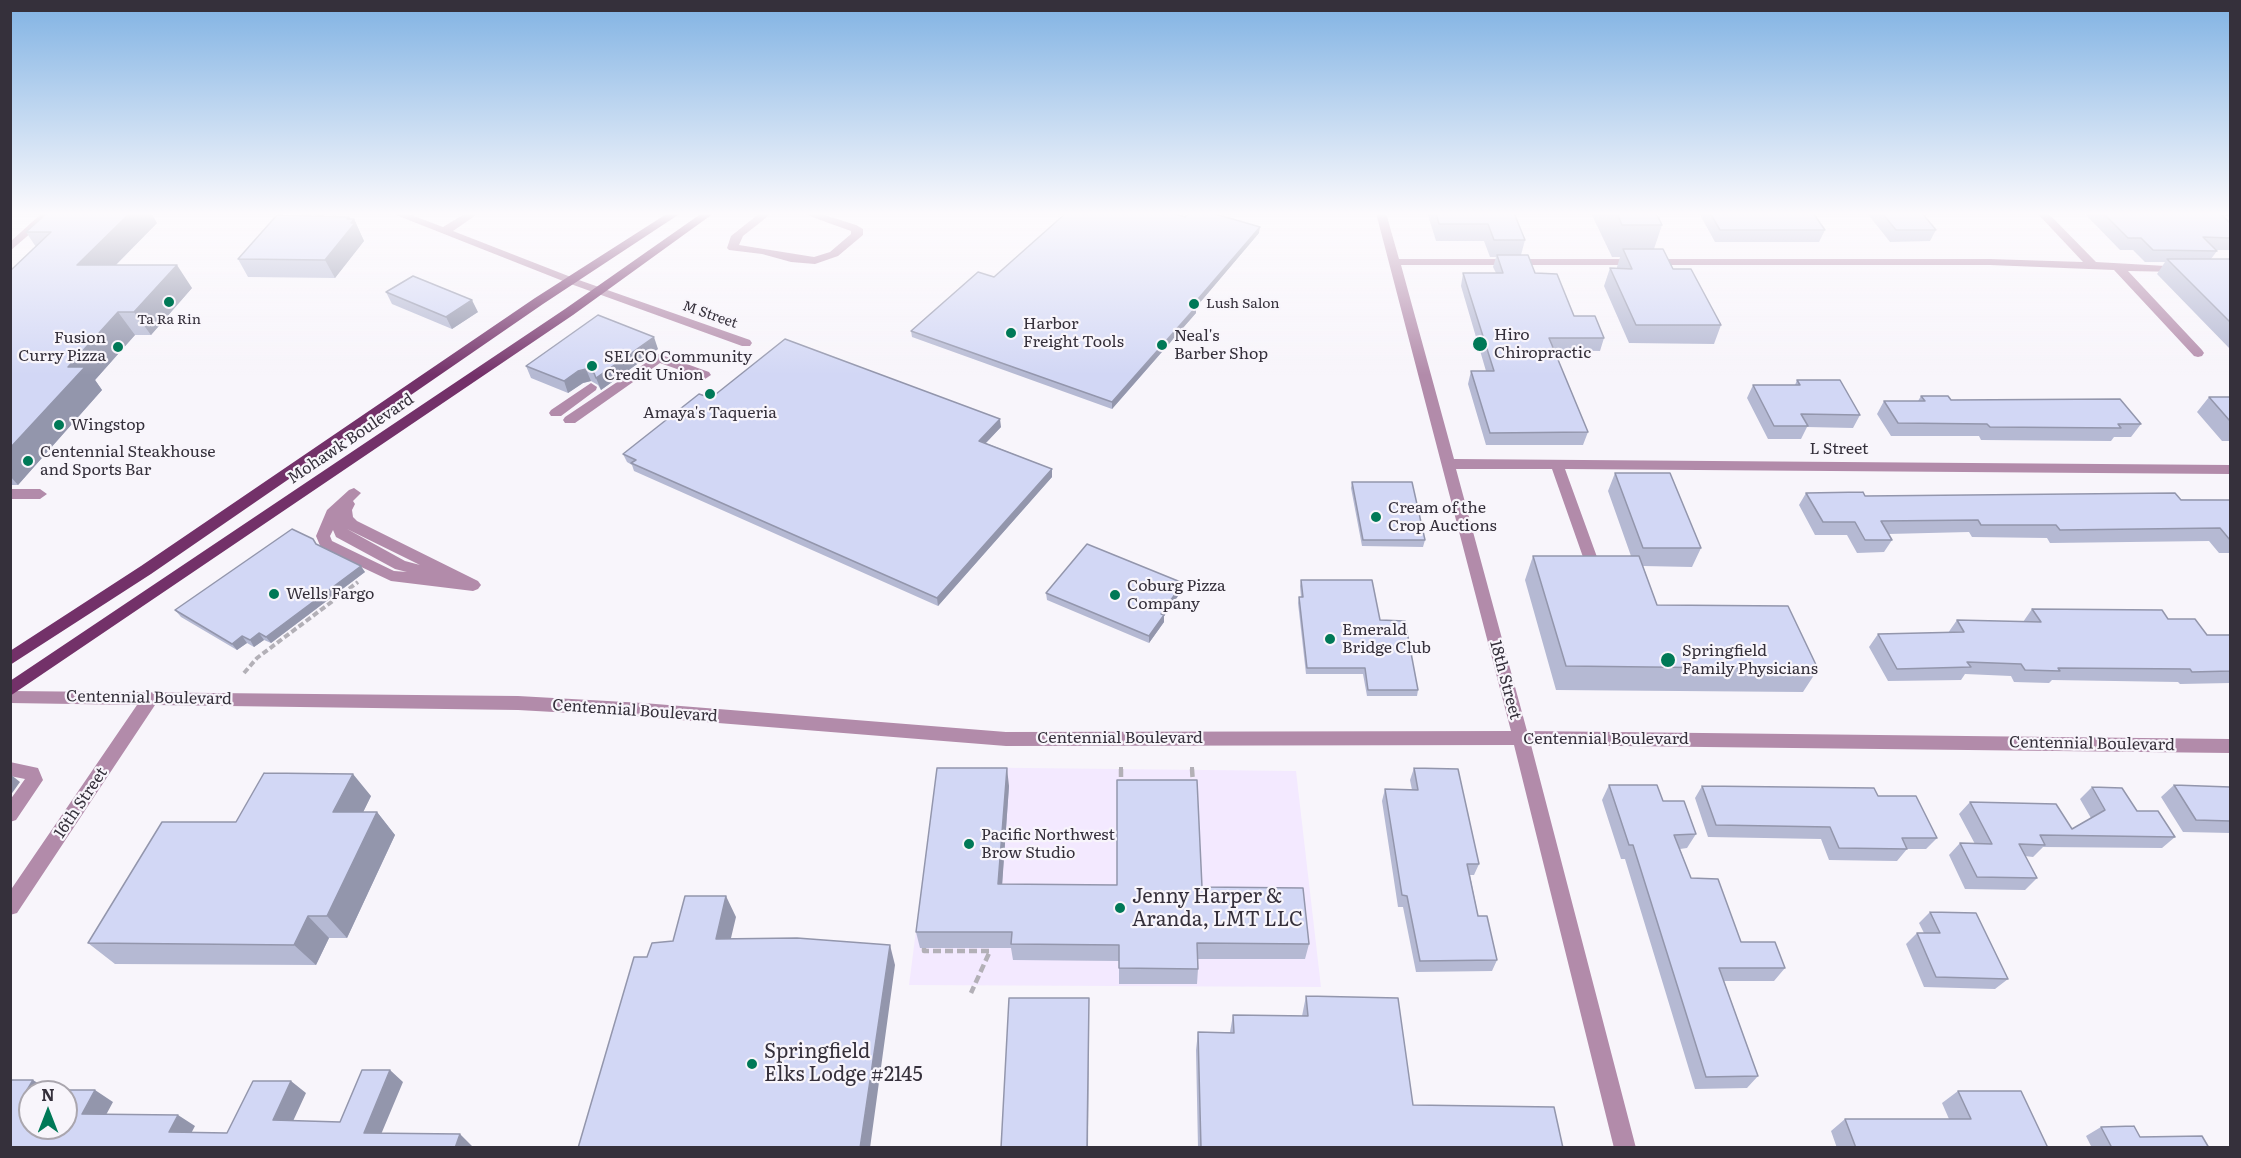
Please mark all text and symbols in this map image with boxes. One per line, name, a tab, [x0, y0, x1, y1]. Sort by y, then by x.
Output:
marker: Ta Ra Rin	[162, 295, 176, 309]
place label: Lush Salon	[1206, 296, 1280, 312]
marker: Lush Salon	[1187, 297, 1201, 311]
street label: M Street	[680, 298, 740, 332]
place label: Ta Ra Rin	[137, 312, 201, 328]
place label: Harbor Freight Tools	[1023, 314, 1124, 352]
place label: Hiro Chiropractic	[1494, 325, 1591, 363]
marker: Harbor Freight Tools	[1004, 326, 1018, 340]
place label: Neal's Barber Shop	[1174, 326, 1268, 364]
place label: Fusion Curry Pizza	[18, 328, 106, 366]
marker: Hiro Chiropractic	[1471, 335, 1489, 353]
marker: Neal's Barber Shop	[1155, 338, 1169, 352]
marker: Fusion Curry Pizza	[111, 340, 125, 354]
place label: SELCO Community Credit Union	[604, 347, 752, 385]
marker: SELCO Community Credit Union	[585, 359, 599, 373]
marker: Amaya's Taqueria	[703, 387, 717, 401]
street label: Mohawk Boulevard	[284, 390, 418, 488]
place label: Amaya's Taqueria	[643, 403, 777, 423]
place label: Wingstop	[71, 415, 145, 435]
marker: Wingstop	[52, 418, 66, 432]
street label: L Street	[1809, 439, 1869, 459]
place label: Centennial Steakhouse and Sports Bar	[40, 442, 215, 480]
marker: Centennial Steakhouse and Sports Bar	[21, 454, 35, 468]
place label: Cream of the Crop Auctions	[1388, 498, 1497, 536]
marker: Cream of the Crop Auctions	[1369, 510, 1383, 524]
place label: Coburg Pizza Company	[1127, 576, 1226, 614]
place label: Wells Fargo	[286, 584, 374, 604]
marker: Wells Fargo	[267, 587, 281, 601]
marker: Coburg Pizza Company	[1108, 588, 1122, 602]
place label: Emerald Bridge Club	[1342, 620, 1431, 658]
marker: Emerald Bridge Club	[1323, 632, 1337, 646]
street label: 18th Street	[1485, 638, 1525, 722]
place label: Springfield Family Physicians	[1682, 641, 1818, 679]
marker: Springfield Family Physicians	[1659, 651, 1677, 669]
street label: Centennial Boulevard	[66, 687, 232, 709]
street label: Centennial Boulevard	[552, 696, 718, 726]
street label: Centennial Boulevard	[1037, 728, 1203, 748]
street label: Centennial Boulevard	[1523, 729, 1689, 749]
street label: Centennial Boulevard	[2009, 733, 2175, 755]
street label: 16th Street	[50, 764, 112, 842]
place label: Pacific Northwest Brow Studio	[981, 825, 1115, 863]
marker: Pacific Northwest Brow Studio	[962, 837, 976, 851]
place label: Jenny Harper & Aranda, LMT LLC	[1132, 885, 1303, 932]
marker: Jenny Harper & Aranda, LMT LLC	[1113, 901, 1127, 915]
place label: Springfield Elks Lodge #2145	[764, 1040, 923, 1087]
marker: Springfield Elks Lodge #2145	[745, 1057, 759, 1071]
north arrow	[18, 1080, 78, 1140]
text: N	[41, 1082, 55, 1106]

